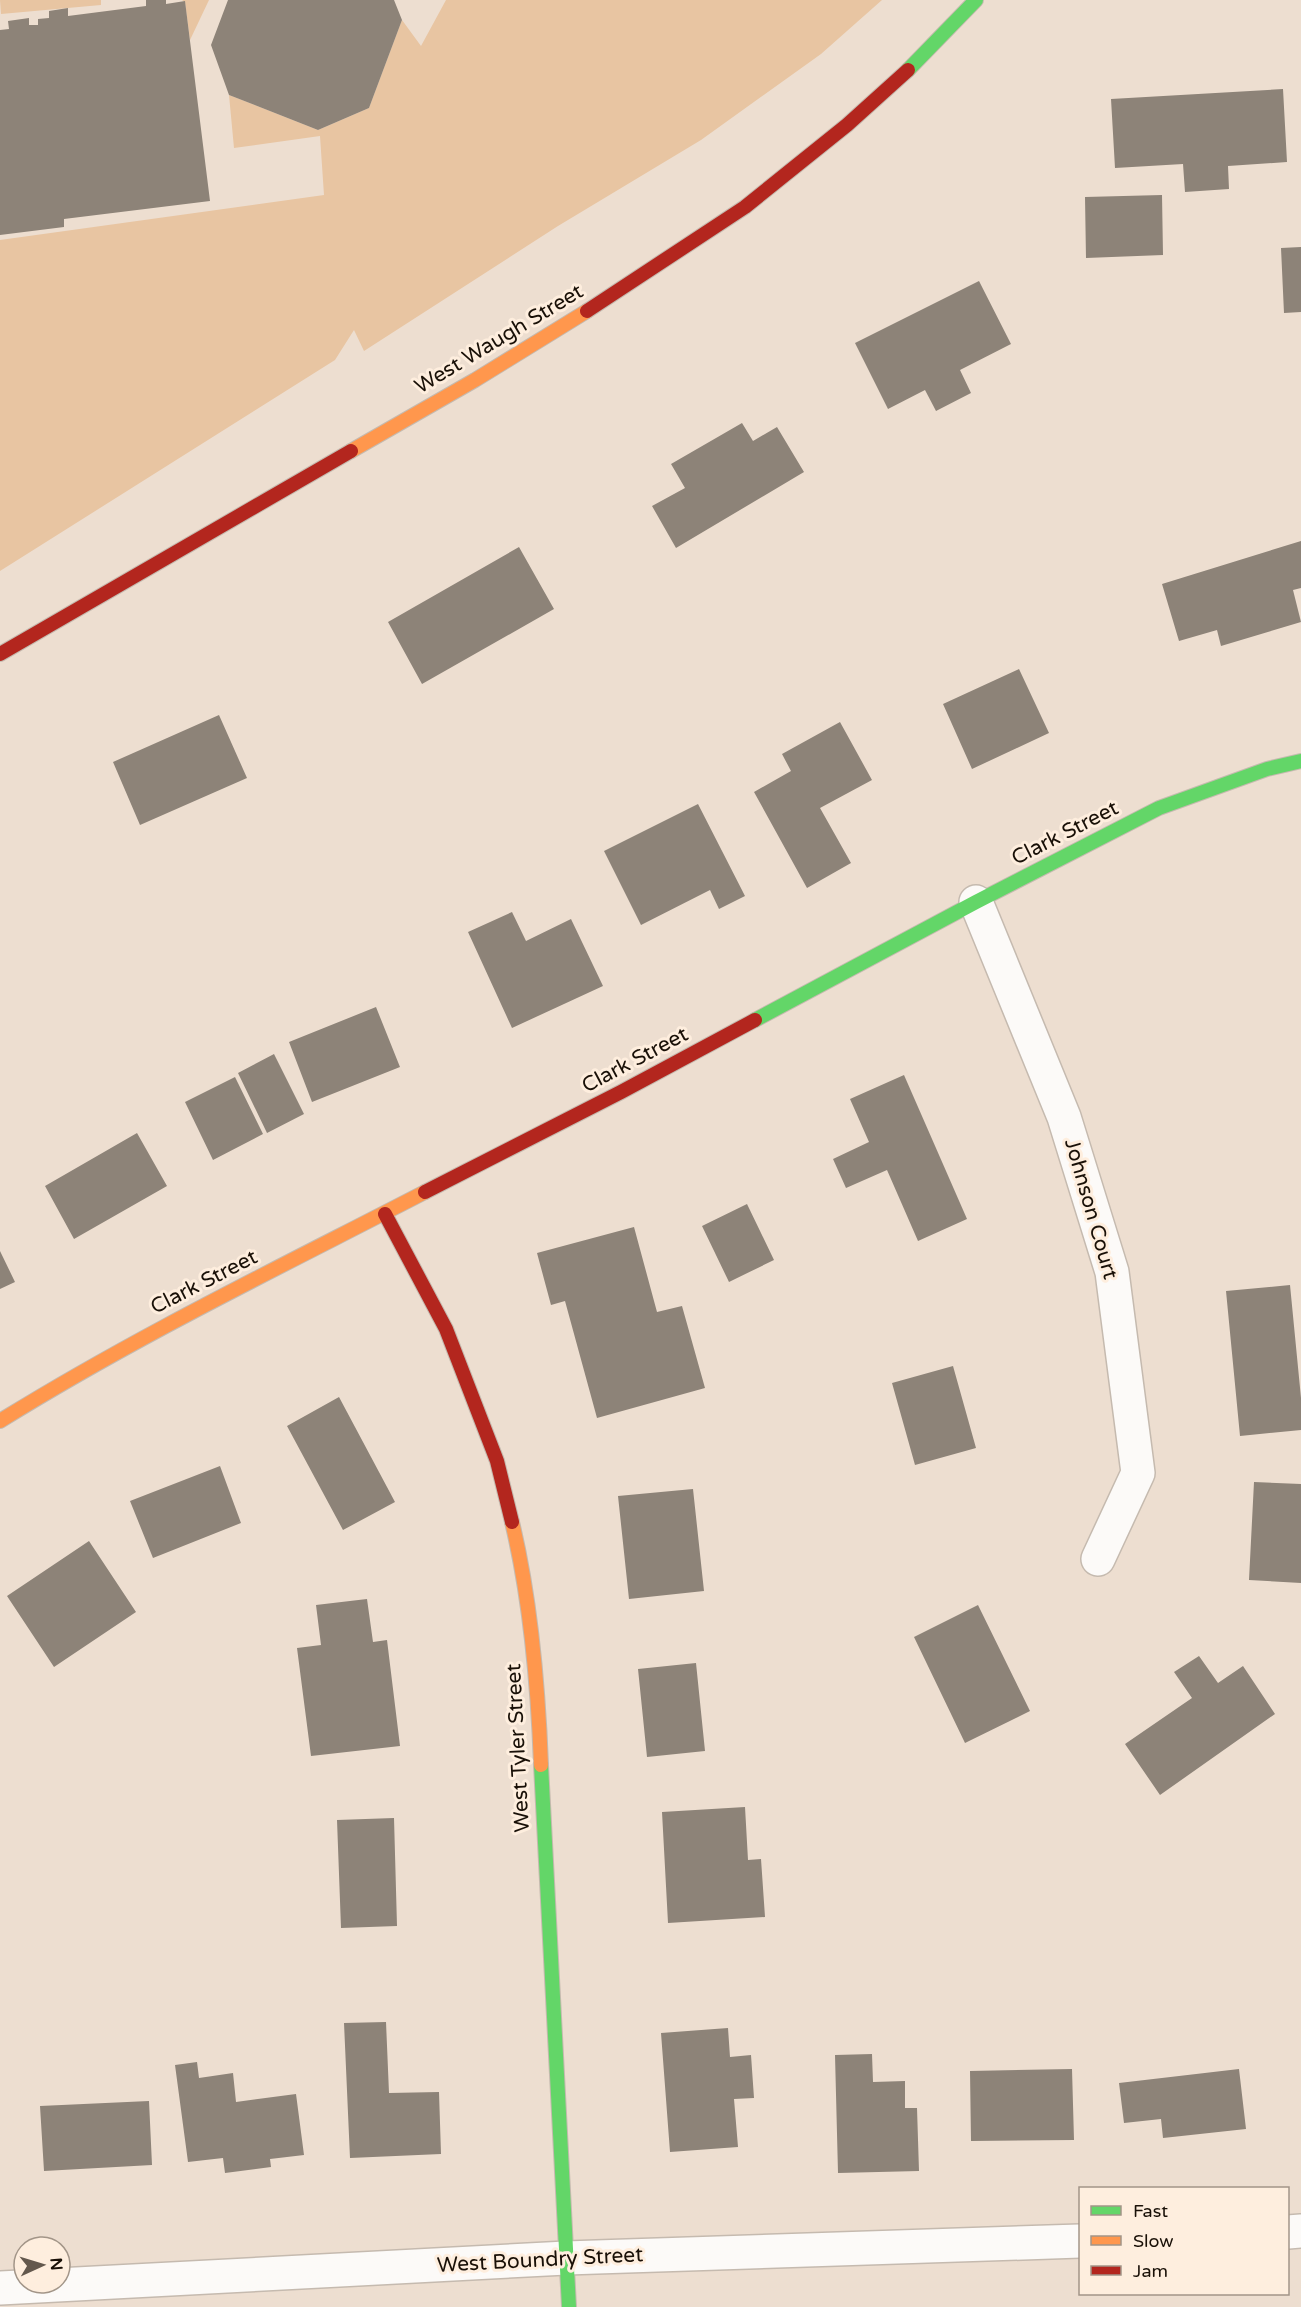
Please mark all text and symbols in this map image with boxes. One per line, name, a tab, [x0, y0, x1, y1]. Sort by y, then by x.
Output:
street label: West Waugh Street	[410, 279, 588, 399]
street label: Clark Street	[1007, 795, 1123, 871]
street label: Clark Street	[578, 1022, 692, 1098]
street label: Johnson Court	[1059, 1136, 1123, 1282]
street label: Clark Street	[146, 1244, 262, 1320]
street label: West Tyler Street	[501, 1663, 535, 1833]
legend	[1079, 2187, 1289, 2295]
text: Fast	[1133, 2200, 1168, 2222]
text: Slow	[1133, 2230, 1174, 2252]
north arrow	[12, 2235, 72, 2295]
street label: West Boundry Street	[436, 2242, 644, 2278]
text: N	[46, 2257, 66, 2271]
text: Jam	[1133, 2260, 1168, 2282]

